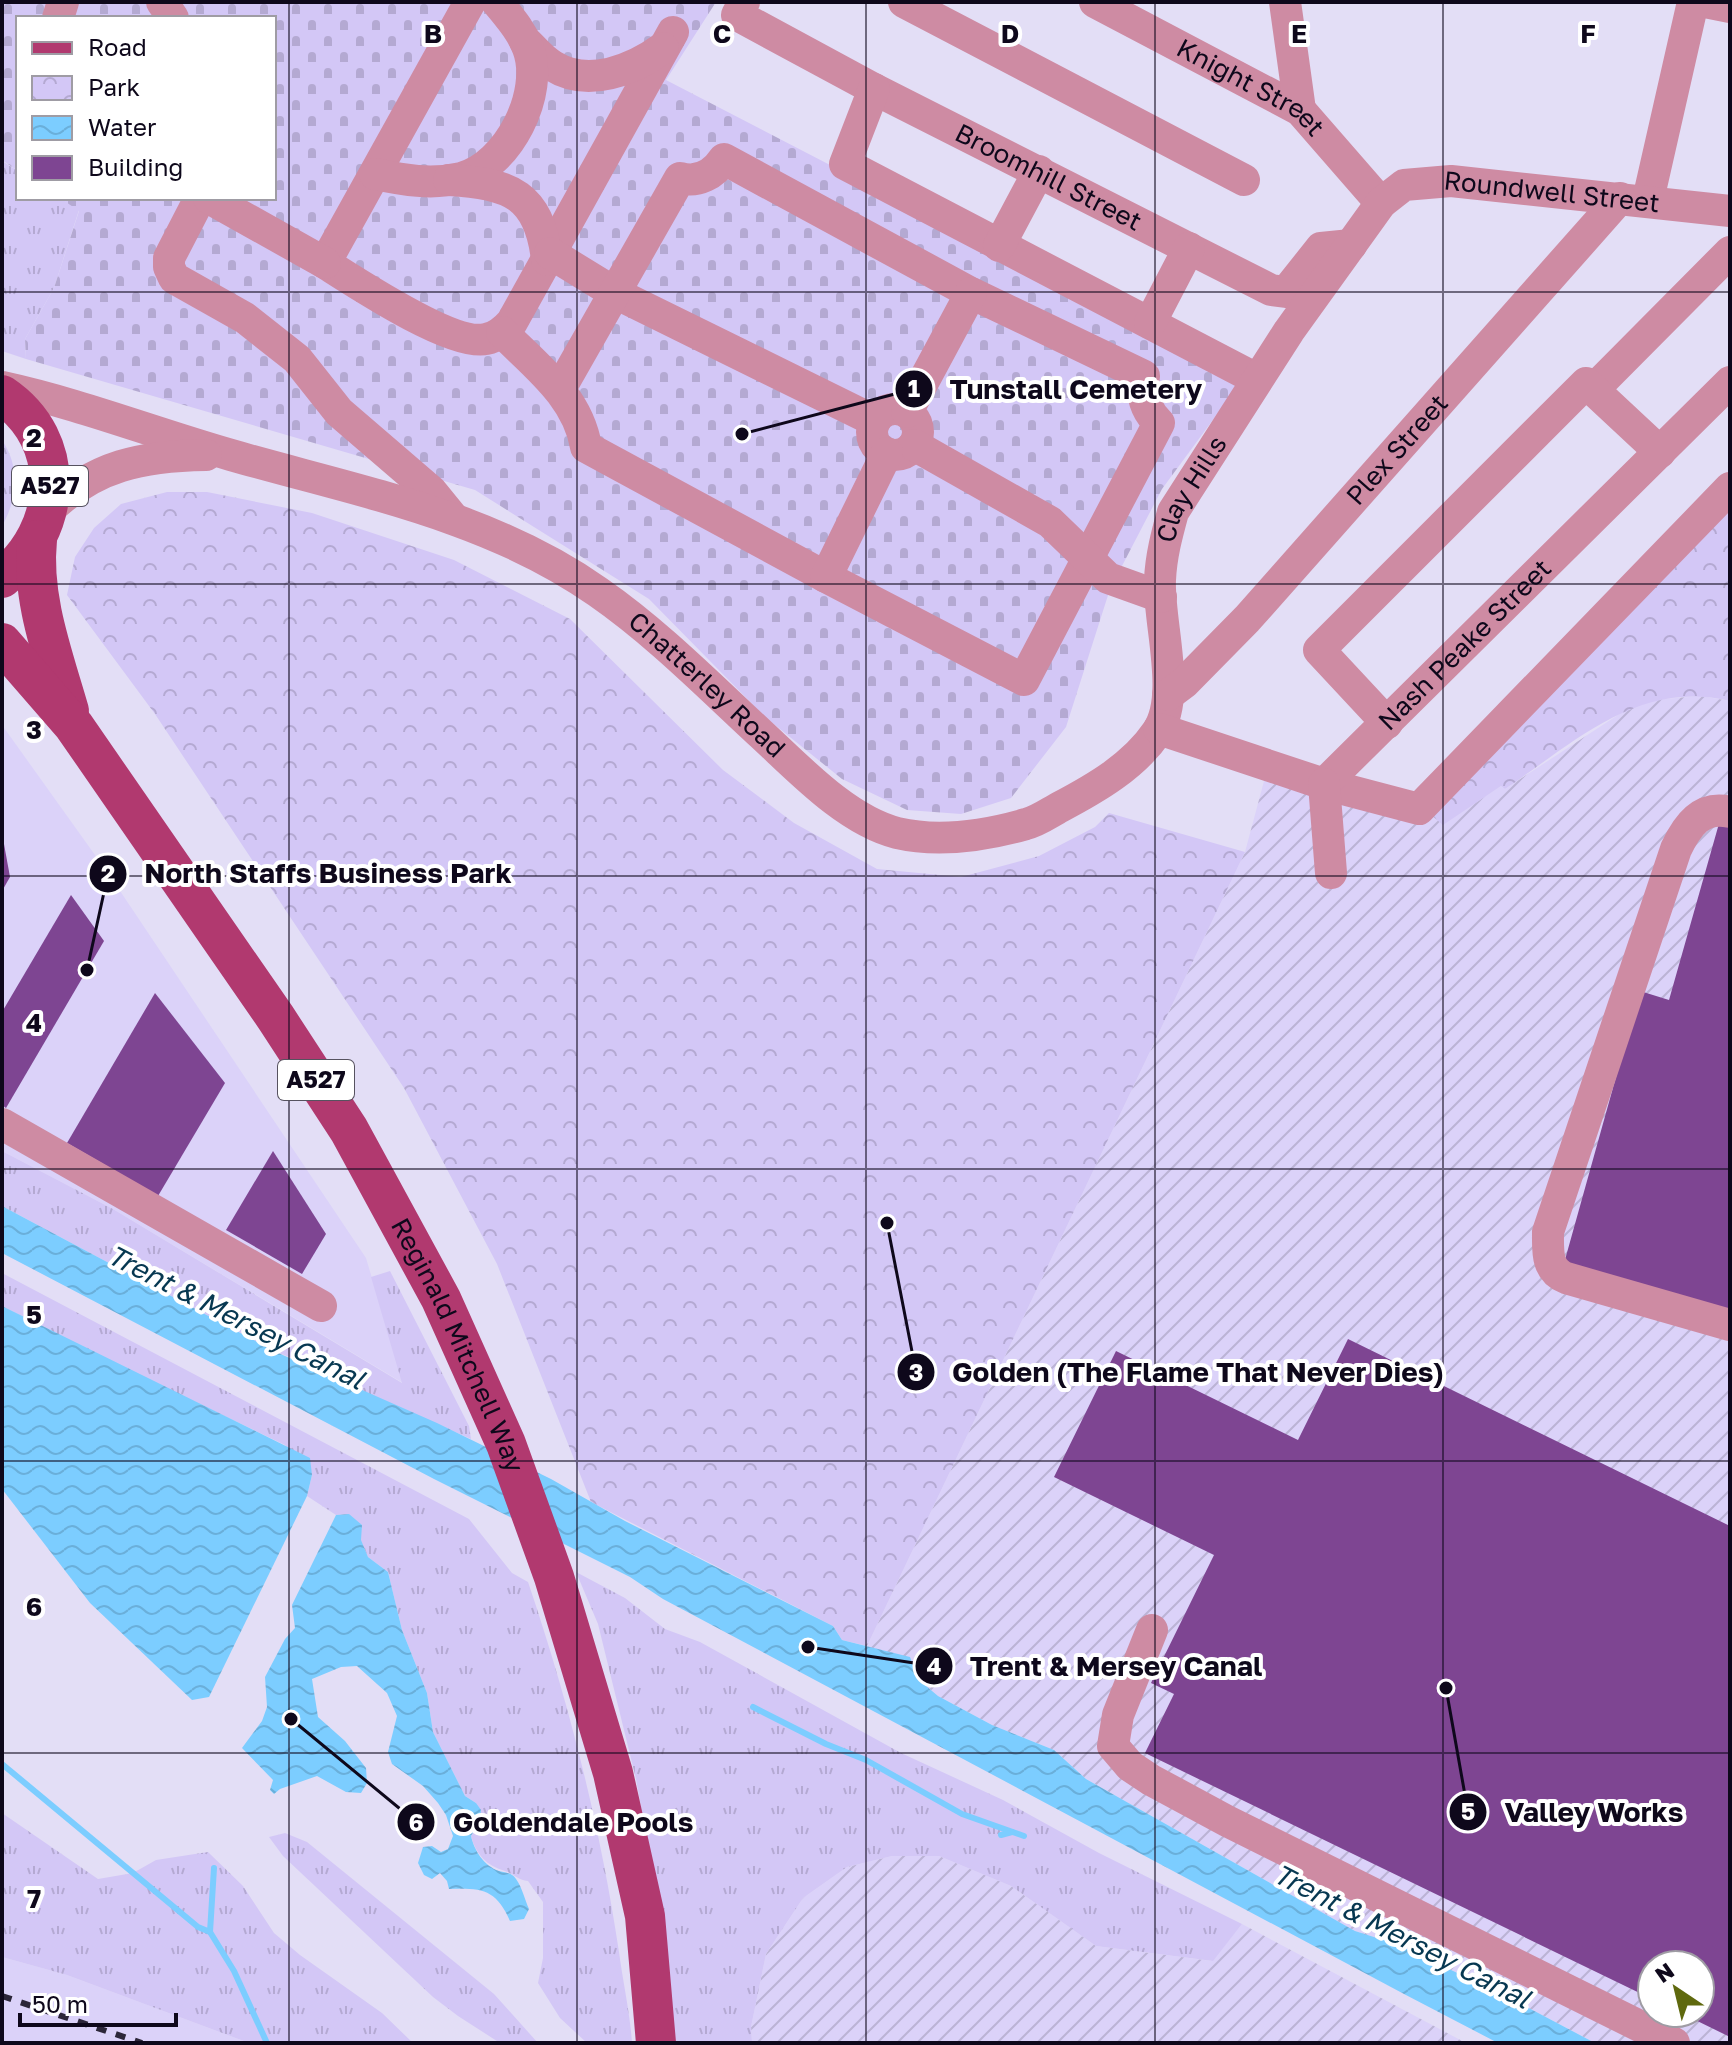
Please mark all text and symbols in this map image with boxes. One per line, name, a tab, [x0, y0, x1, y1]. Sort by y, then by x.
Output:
legend	[16, 16, 276, 200]
text: B	[424, 18, 442, 49]
text: C	[713, 18, 731, 49]
text: D	[1001, 18, 1019, 49]
text: E	[1291, 18, 1307, 49]
text: F	[1580, 18, 1596, 49]
text: Road	[88, 32, 147, 61]
street label: Knight Street	[1172, 32, 1331, 142]
text: Park	[88, 72, 140, 101]
text: Water	[88, 112, 156, 141]
street label: Broomhill Street	[950, 117, 1147, 237]
text: Building	[88, 152, 183, 181]
street label: Roundwell Street	[1442, 164, 1661, 218]
callout: Tunstall Cemetery	[894, 363, 1218, 415]
text: Tunstall Cemetery	[950, 372, 1203, 405]
text: 1	[908, 373, 920, 402]
street label: Plex Street	[1339, 388, 1454, 511]
text: 2	[26, 422, 42, 453]
street label: Clay Hills	[1150, 430, 1233, 545]
road number: A527	[12, 466, 88, 506]
street label: Nash Peake Street	[1372, 552, 1557, 736]
street label: Chatterley Road	[623, 605, 792, 764]
text: 3	[26, 714, 42, 745]
callout: North Staffs Business Park	[88, 848, 527, 900]
text: North Staffs Business Park	[144, 856, 512, 889]
text: 2	[101, 858, 115, 887]
text: 4	[26, 1007, 42, 1038]
road number: A527	[278, 1060, 354, 1100]
street label: Reginald Mitchell Way	[385, 1212, 531, 1477]
water label: Trent & Mersey Canal	[102, 1237, 371, 1396]
text: 5	[26, 1299, 42, 1330]
callout: Golden (The Flame That Never Dies)	[896, 1346, 1460, 1398]
text: Golden (The Flame That Never Dies)	[952, 1355, 1444, 1388]
text: 3	[909, 1357, 923, 1386]
text: 6	[26, 1591, 42, 1622]
callout: Trent & Mersey Canal	[914, 1640, 1278, 1692]
text: Trent & Mersey Canal	[970, 1649, 1262, 1682]
text: 4	[927, 1651, 942, 1680]
callout: Valley Works	[1448, 1786, 1699, 1838]
text: Valley Works	[1505, 1795, 1683, 1828]
callout: Goldendale Pools	[396, 1796, 709, 1848]
text: 5	[1461, 1796, 1475, 1825]
text: Goldendale Pools	[453, 1805, 693, 1838]
text: 6	[408, 1807, 424, 1836]
water label: Trent & Mersey Canal	[1268, 1856, 1537, 2015]
text: 7	[27, 1883, 41, 1914]
north arrow	[1636, 1949, 1716, 2029]
text: N	[1650, 1956, 1679, 1988]
scale bar	[20, 1977, 176, 2027]
text: 50 m	[32, 1989, 88, 2018]

